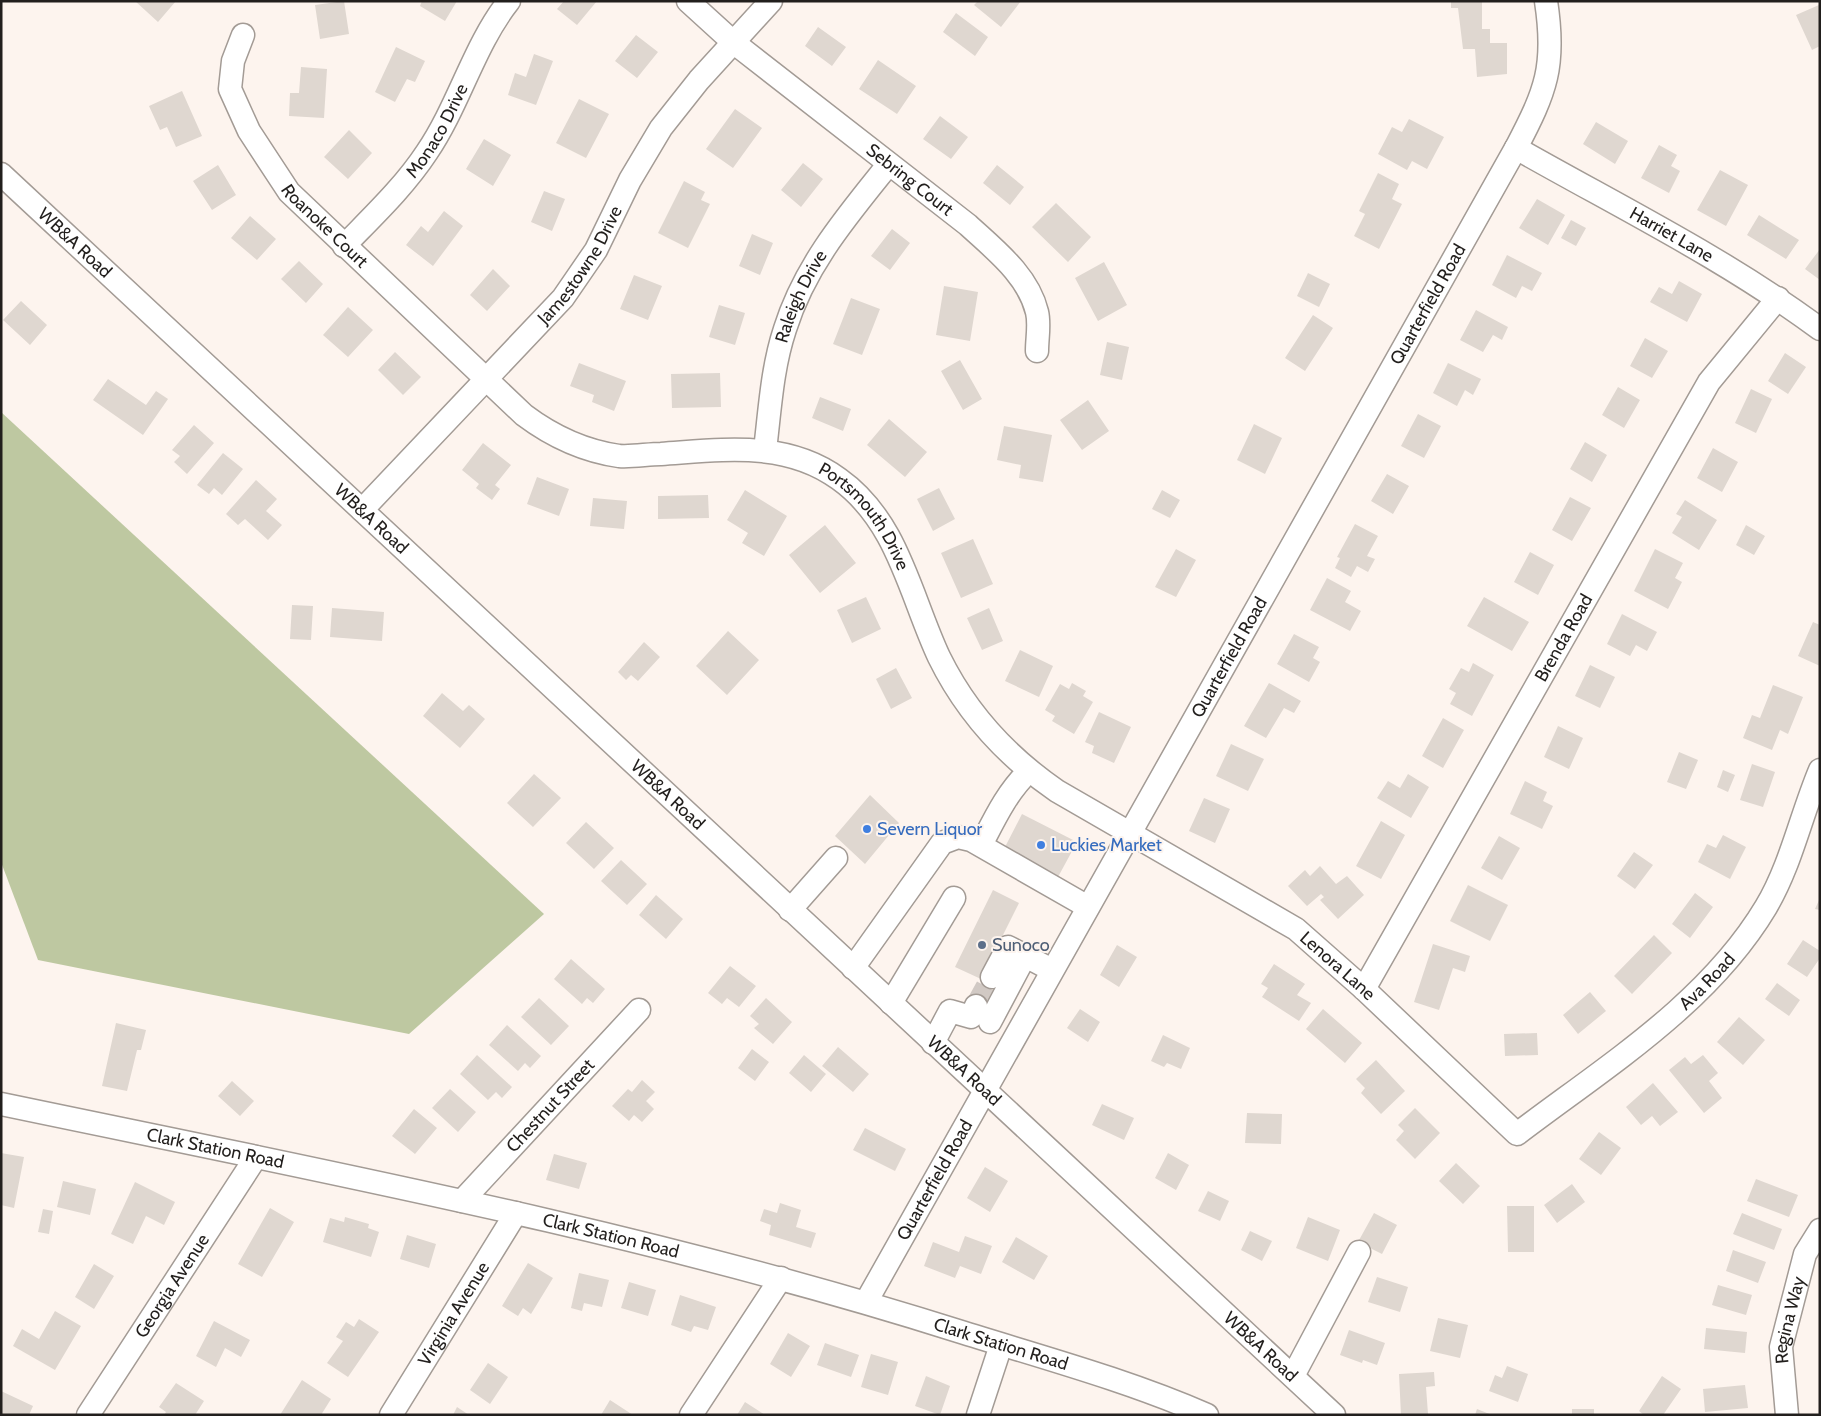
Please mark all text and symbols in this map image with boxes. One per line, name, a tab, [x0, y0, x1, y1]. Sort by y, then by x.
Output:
street label: Monaco Drive	[401, 80, 473, 182]
street label: Sebring Court	[862, 139, 958, 220]
street label: Roanoke Court	[276, 180, 373, 272]
street label: Jamestowne Drive	[532, 202, 627, 330]
street label: Harriet Lane	[1626, 202, 1717, 267]
street label: WB&A Road	[33, 203, 116, 283]
street label: Quarterfield Road	[1385, 240, 1471, 368]
street label: Raleigh Drive	[770, 246, 832, 345]
street label: Portsmouth Drive	[815, 458, 914, 573]
street label: WB&A Road	[330, 479, 413, 559]
street label: Brenda Road	[1530, 590, 1597, 685]
street label: Quarterfield Road	[1187, 593, 1272, 721]
street label: WB&A Road	[626, 755, 709, 834]
place label: Severn Liquor	[877, 818, 983, 840]
marker: Severn Liquor	[861, 823, 873, 835]
place label: Luckies Market	[1051, 834, 1162, 856]
marker: Luckies Market	[1035, 839, 1047, 851]
street label: Lenora Lane	[1295, 927, 1380, 1005]
place label: Sunoco	[992, 934, 1050, 956]
marker: Sunoco	[976, 939, 988, 951]
street label: Ava Road	[1675, 948, 1740, 1015]
street label: WB&A Road	[923, 1031, 1006, 1110]
street label: Chestnut Street	[502, 1054, 599, 1157]
street label: Quarterfield Road	[892, 1116, 977, 1244]
street label: Clark Station Road	[145, 1123, 286, 1173]
street label: Clark Station Road	[541, 1209, 681, 1263]
street label: Georgia Avenue	[130, 1230, 214, 1342]
street label: Virginia Avenue	[413, 1258, 494, 1370]
street label: Regina Way	[1770, 1274, 1810, 1365]
street label: WB&A Road	[1219, 1307, 1302, 1386]
street label: Clark Station Road	[931, 1313, 1071, 1375]

